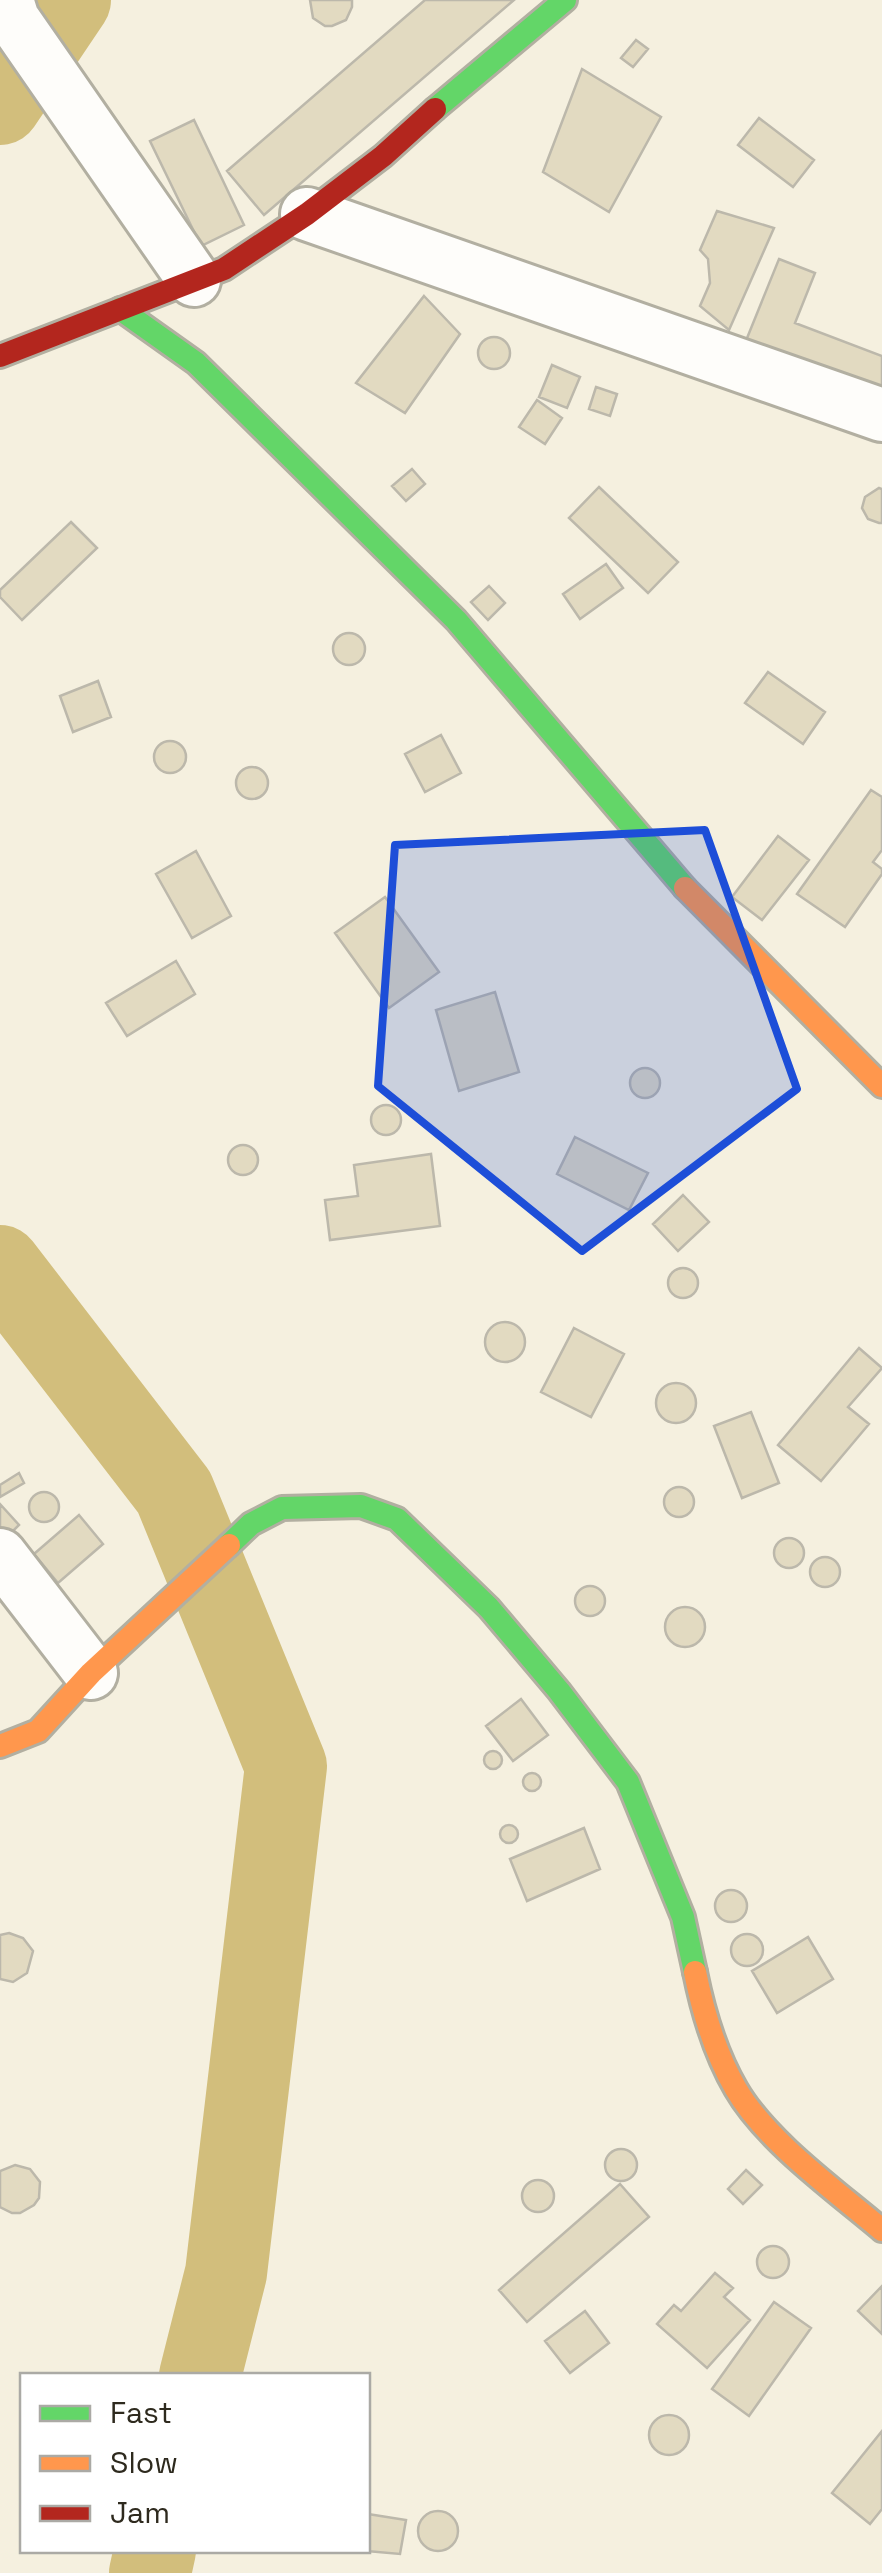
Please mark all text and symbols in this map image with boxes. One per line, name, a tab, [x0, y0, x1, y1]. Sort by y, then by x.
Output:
legend	[20, 2373, 370, 2553]
text: Fast	[110, 2393, 172, 2432]
text: Slow	[110, 2443, 178, 2482]
text: Jam	[110, 2493, 170, 2532]

